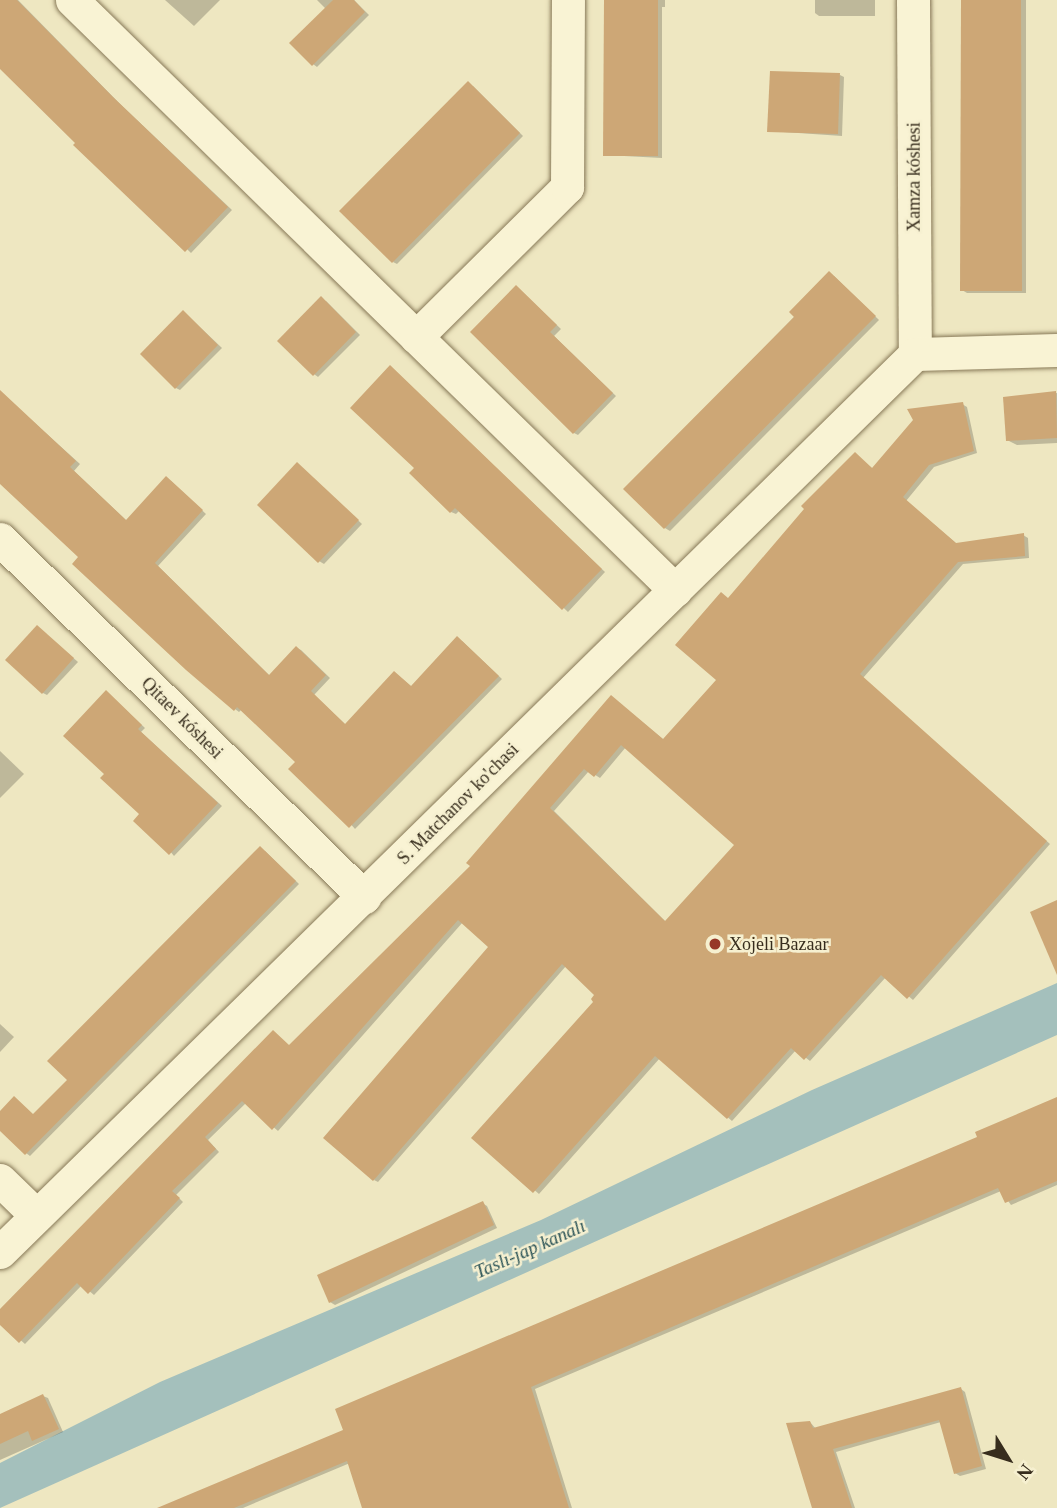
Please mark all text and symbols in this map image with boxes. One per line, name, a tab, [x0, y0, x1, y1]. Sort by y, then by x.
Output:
street label: Xamza kóshesi	[903, 122, 925, 232]
street label: Qitaev kóshesi	[137, 673, 227, 763]
street label: S. Matchanov ko'chasi	[393, 739, 523, 869]
place label: Xojeli Bazaar	[729, 933, 828, 955]
marker: Xojeli Bazaar	[707, 936, 723, 952]
water label: Taslı-jap kanalı	[471, 1214, 589, 1284]
north arrow	[973, 1424, 1043, 1494]
text: N	[1012, 1460, 1037, 1484]

